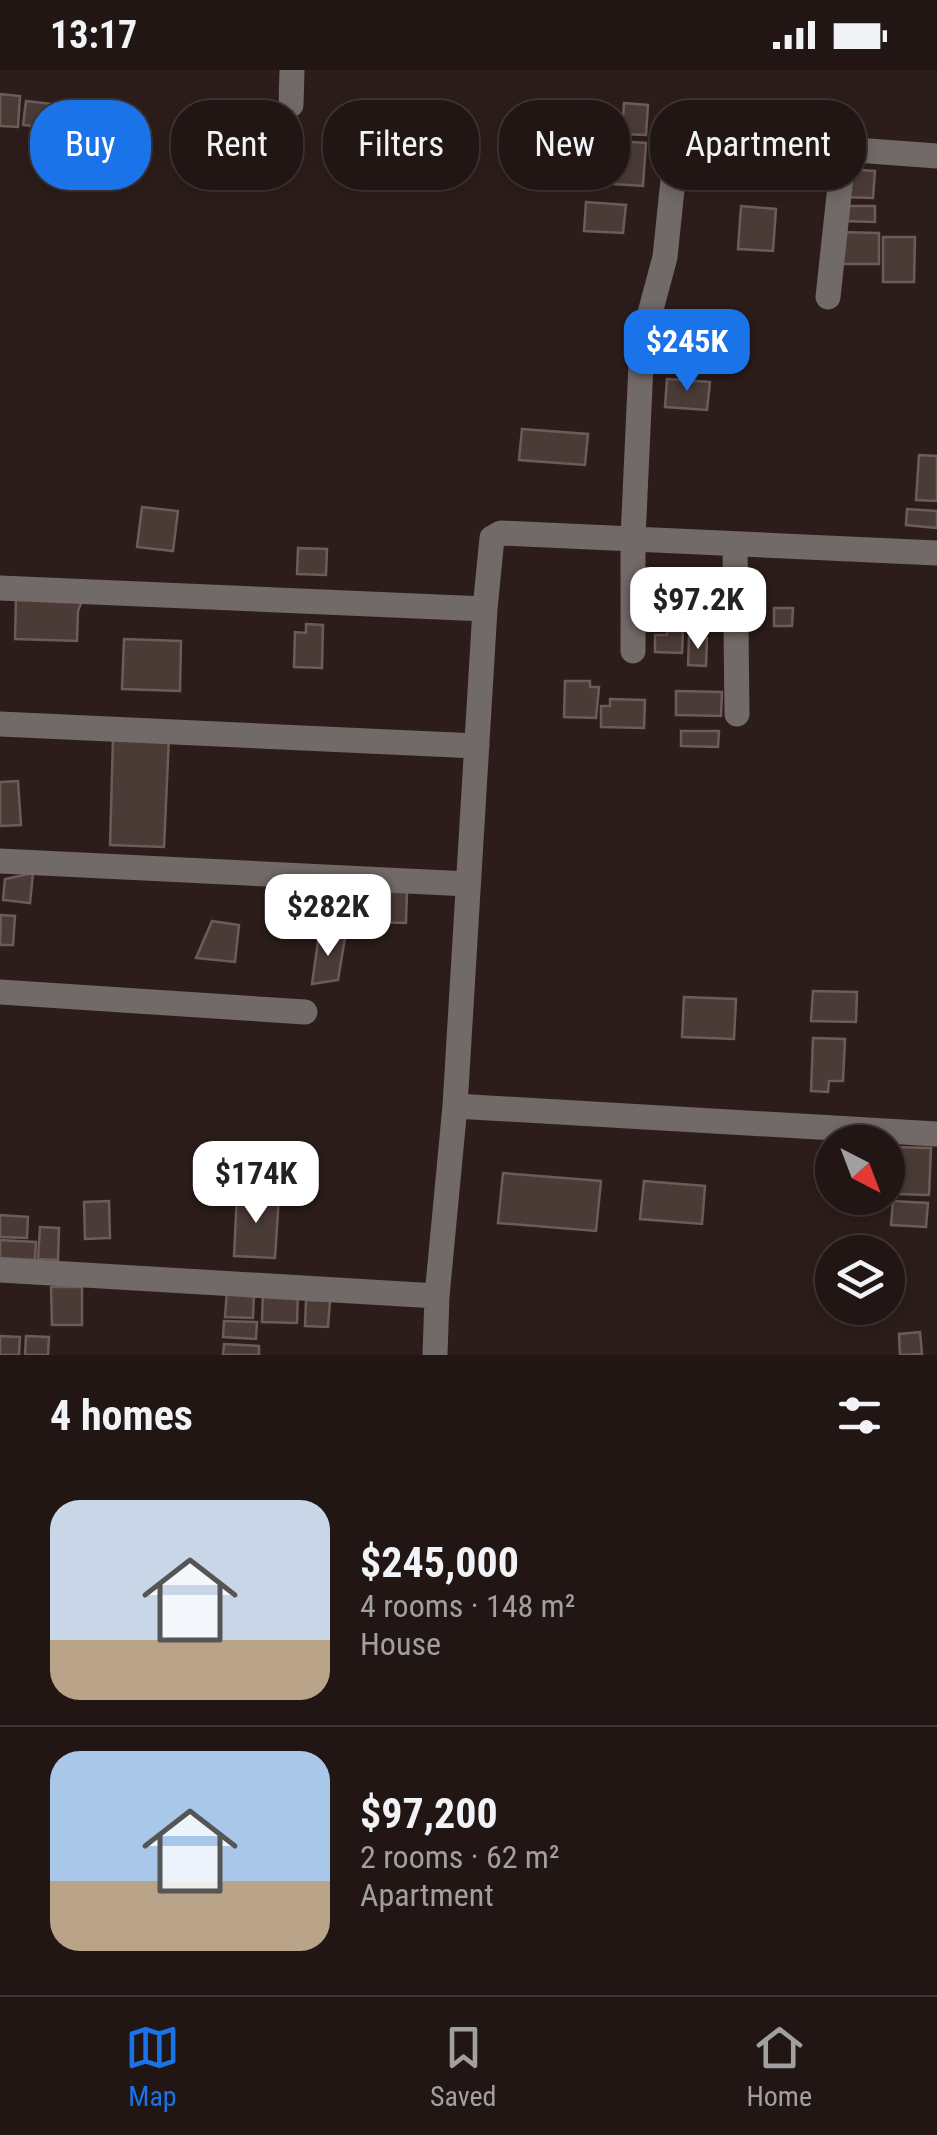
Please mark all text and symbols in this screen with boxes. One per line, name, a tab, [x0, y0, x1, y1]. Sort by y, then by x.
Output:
text: 13:17	[50, 13, 137, 57]
chip: Buy	[30, 100, 151, 190]
chip: Rent	[171, 100, 303, 190]
chip: Filters	[323, 100, 479, 190]
chip: New	[499, 100, 630, 190]
chip: Apartment	[650, 100, 866, 190]
pin: $245K	[617, 309, 757, 394]
text: $245K	[646, 322, 728, 360]
pin: $97.2K	[617, 567, 779, 652]
text: $97.2K	[652, 580, 744, 618]
pin: $282K	[258, 874, 398, 959]
text: $282K	[287, 887, 369, 925]
north arrow	[815, 1125, 905, 1215]
map controls	[815, 1125, 905, 1325]
pin: $174K	[186, 1141, 326, 1226]
text: $174K	[215, 1154, 297, 1192]
button: layers	[815, 1235, 905, 1325]
icon: filters	[832, 1388, 887, 1443]
text: 4 homes	[50, 1391, 193, 1440]
text: $245,000	[360, 1538, 519, 1587]
icon: home	[130, 1540, 250, 1660]
text: 4 rooms · 148 m²	[360, 1587, 575, 1625]
text: House	[360, 1625, 441, 1663]
text: $97,200	[360, 1789, 498, 1838]
icon: home	[130, 1791, 250, 1911]
text: 2 rooms · 62 m²	[360, 1838, 559, 1876]
text: Apartment	[360, 1876, 494, 1914]
tab: Map	[125, 2020, 180, 2113]
tab: Saved	[430, 2020, 496, 2113]
tab: Home	[746, 2020, 812, 2113]

